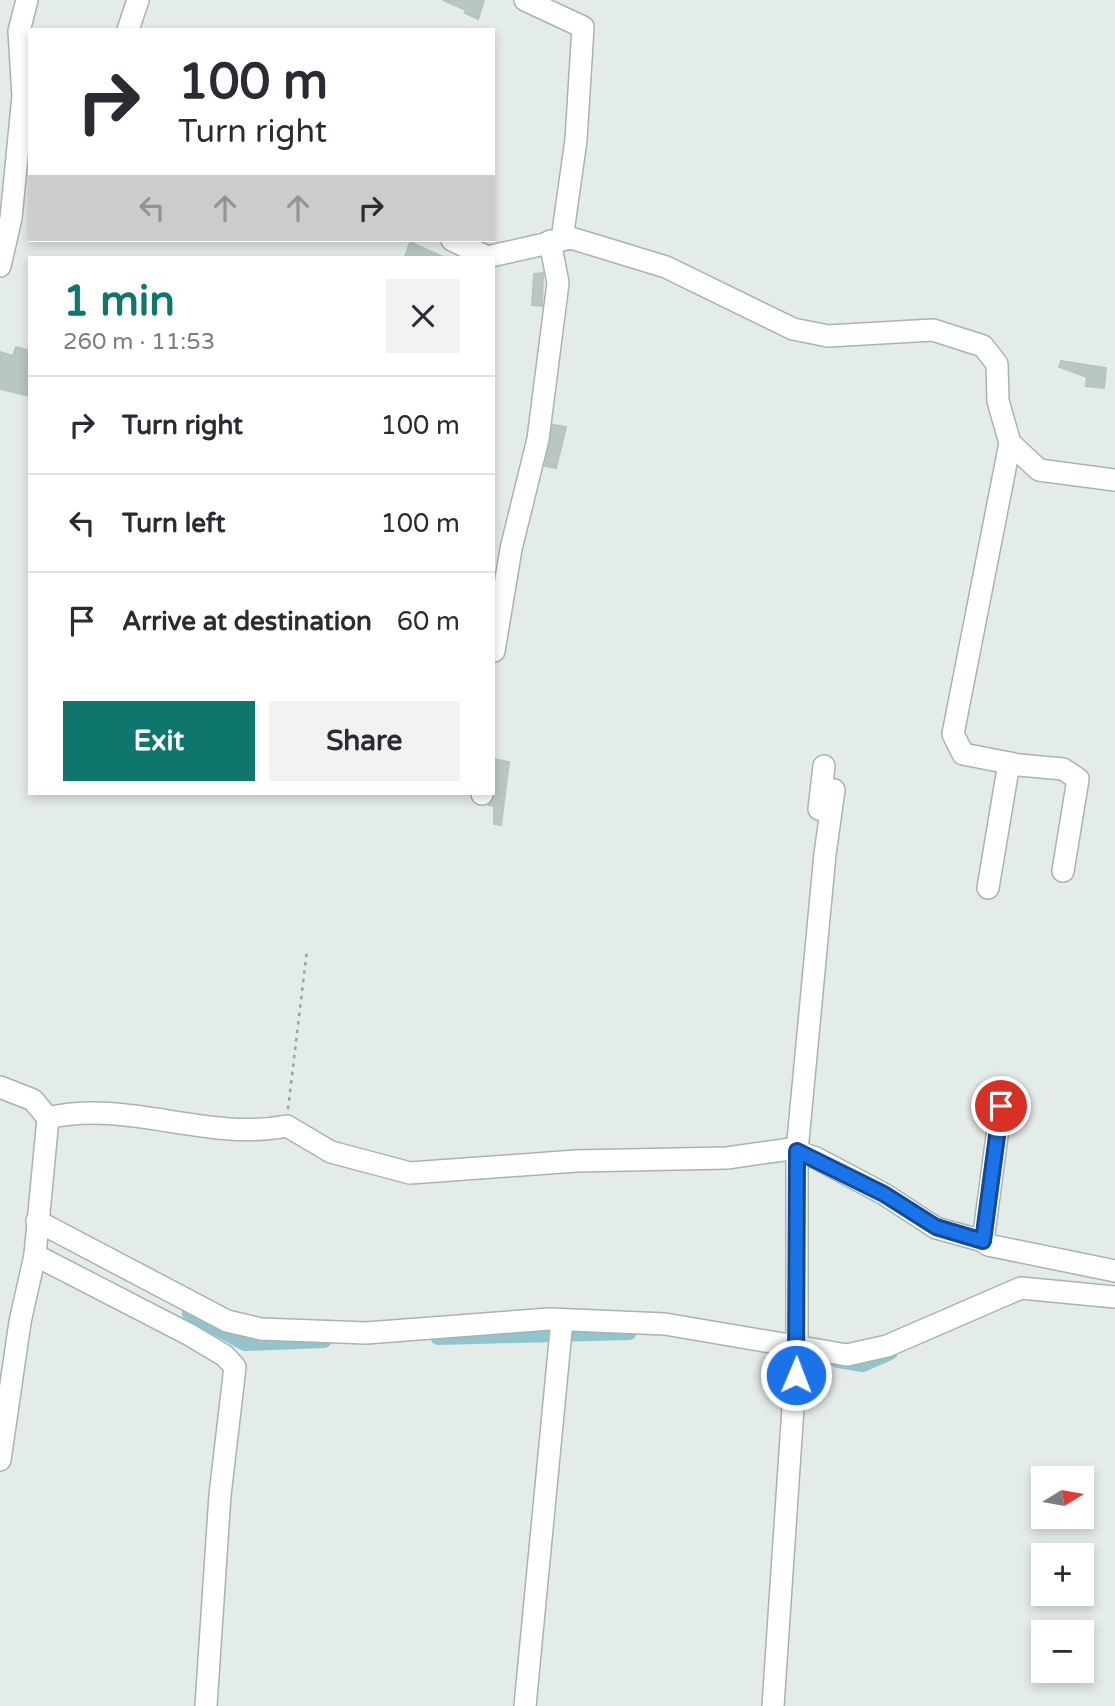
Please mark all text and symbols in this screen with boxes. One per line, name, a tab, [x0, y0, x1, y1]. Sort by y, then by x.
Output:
text: 100 m	[178, 53, 328, 112]
icon: right	[63, 56, 154, 147]
text: Turn right	[178, 113, 327, 151]
icon: left	[133, 189, 171, 227]
icon: ahead	[206, 189, 244, 227]
icon: ahead	[279, 189, 317, 227]
icon: right	[352, 189, 390, 227]
text: 1 min	[63, 276, 175, 327]
button: close	[386, 279, 460, 353]
text: 260 m · 11:53	[63, 328, 215, 356]
icon: right	[63, 406, 101, 444]
text: Turn right	[122, 410, 243, 441]
text: 100 m	[380, 410, 460, 441]
icon: left	[63, 504, 101, 542]
text: Turn left	[122, 508, 225, 539]
text: 100 m	[380, 508, 460, 539]
icon: arrive	[63, 602, 101, 640]
text: Arrive at destination	[122, 606, 372, 637]
text: 60 m	[397, 606, 460, 637]
button: Exit	[63, 701, 255, 781]
button: Share	[269, 701, 460, 781]
pin	[971, 1076, 1031, 1136]
icon: arrive	[982, 1087, 1020, 1125]
position arrow	[759, 1338, 833, 1412]
north arrow	[1031, 1466, 1094, 1530]
map controls	[1031, 1466, 1094, 1683]
button: +	[1031, 1543, 1094, 1606]
button: −	[1031, 1620, 1094, 1683]

